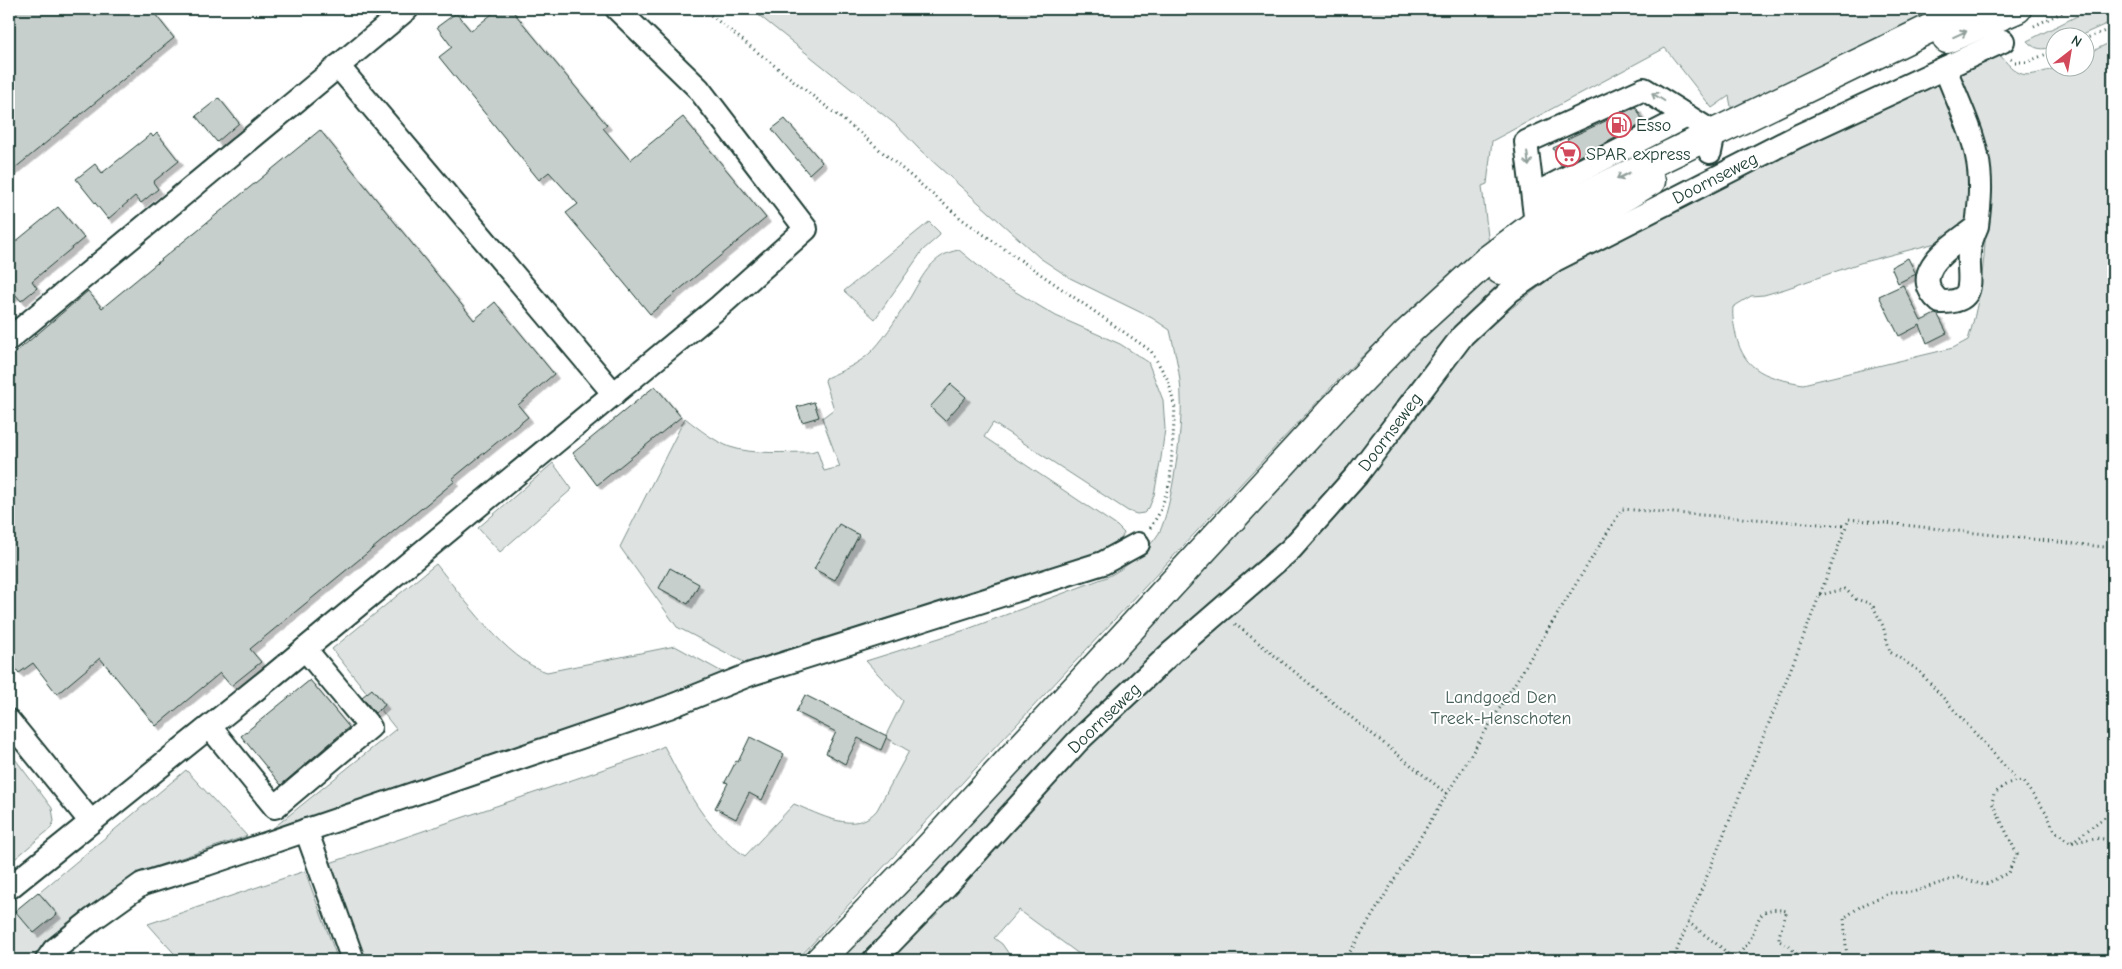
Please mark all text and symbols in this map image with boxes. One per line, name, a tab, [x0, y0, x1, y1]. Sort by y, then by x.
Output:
one-way arrow	[1952, 28, 1967, 38]
north arrow	[2044, 28, 2094, 78]
text: N	[2068, 32, 2085, 51]
one-way arrow	[1651, 92, 1665, 103]
fuel station icon: Esso	[1606, 112, 1632, 138]
place label: Esso	[1636, 115, 1671, 136]
supermarket icon: SPAR express	[1555, 141, 1581, 167]
place label: SPAR express	[1586, 144, 1690, 165]
street label: Doornseweg	[1669, 148, 1761, 209]
one-way arrow	[1523, 151, 1533, 167]
one-way arrow	[1615, 171, 1630, 181]
street label: Doornseweg	[1354, 389, 1427, 476]
street label: Doornseweg	[1064, 679, 1145, 758]
park label: Landgoed Den Treek-Henschoten	[1431, 687, 1571, 729]

